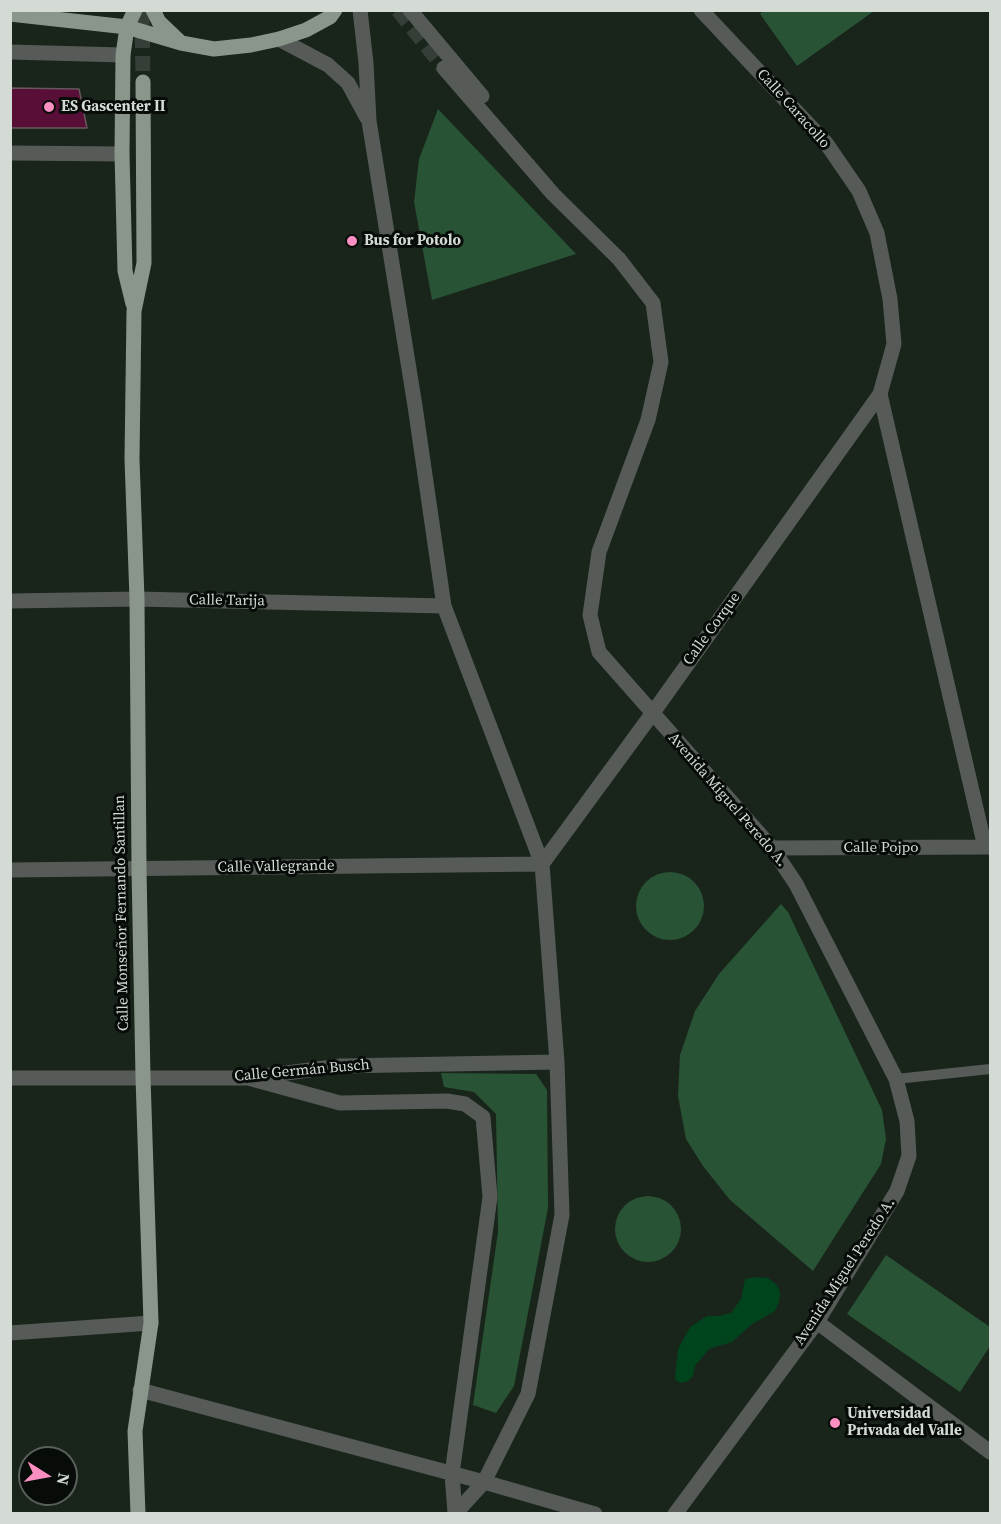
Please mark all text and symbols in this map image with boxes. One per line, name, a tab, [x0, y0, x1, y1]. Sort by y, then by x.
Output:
street label: Calle Caracollo	[753, 66, 833, 152]
place label: ES Gascenter II	[61, 98, 166, 116]
marker: ES Gascenter II	[42, 100, 56, 114]
place label: Bus for Potolo	[364, 232, 461, 250]
marker: Bus for Potolo	[345, 234, 359, 248]
street label: Calle Corque	[680, 589, 744, 669]
street label: Calle Tarija	[189, 591, 265, 611]
street label: Avenida Miguel Peredo A.	[664, 729, 790, 871]
street label: Calle Monseñor Fernando Santillan	[111, 795, 133, 1031]
street label: Calle Pojpo	[843, 839, 919, 857]
street label: Calle Vallegrande	[217, 857, 335, 877]
street label: Calle Germán Busch	[234, 1056, 370, 1086]
street label: Avenida Miguel Peredo A.	[791, 1195, 899, 1349]
place label: Universidad Privada del Valle	[847, 1405, 962, 1440]
marker: Universidad Privada del Valle	[828, 1416, 842, 1430]
north arrow	[18, 1446, 78, 1506]
text: N	[52, 1471, 76, 1487]

